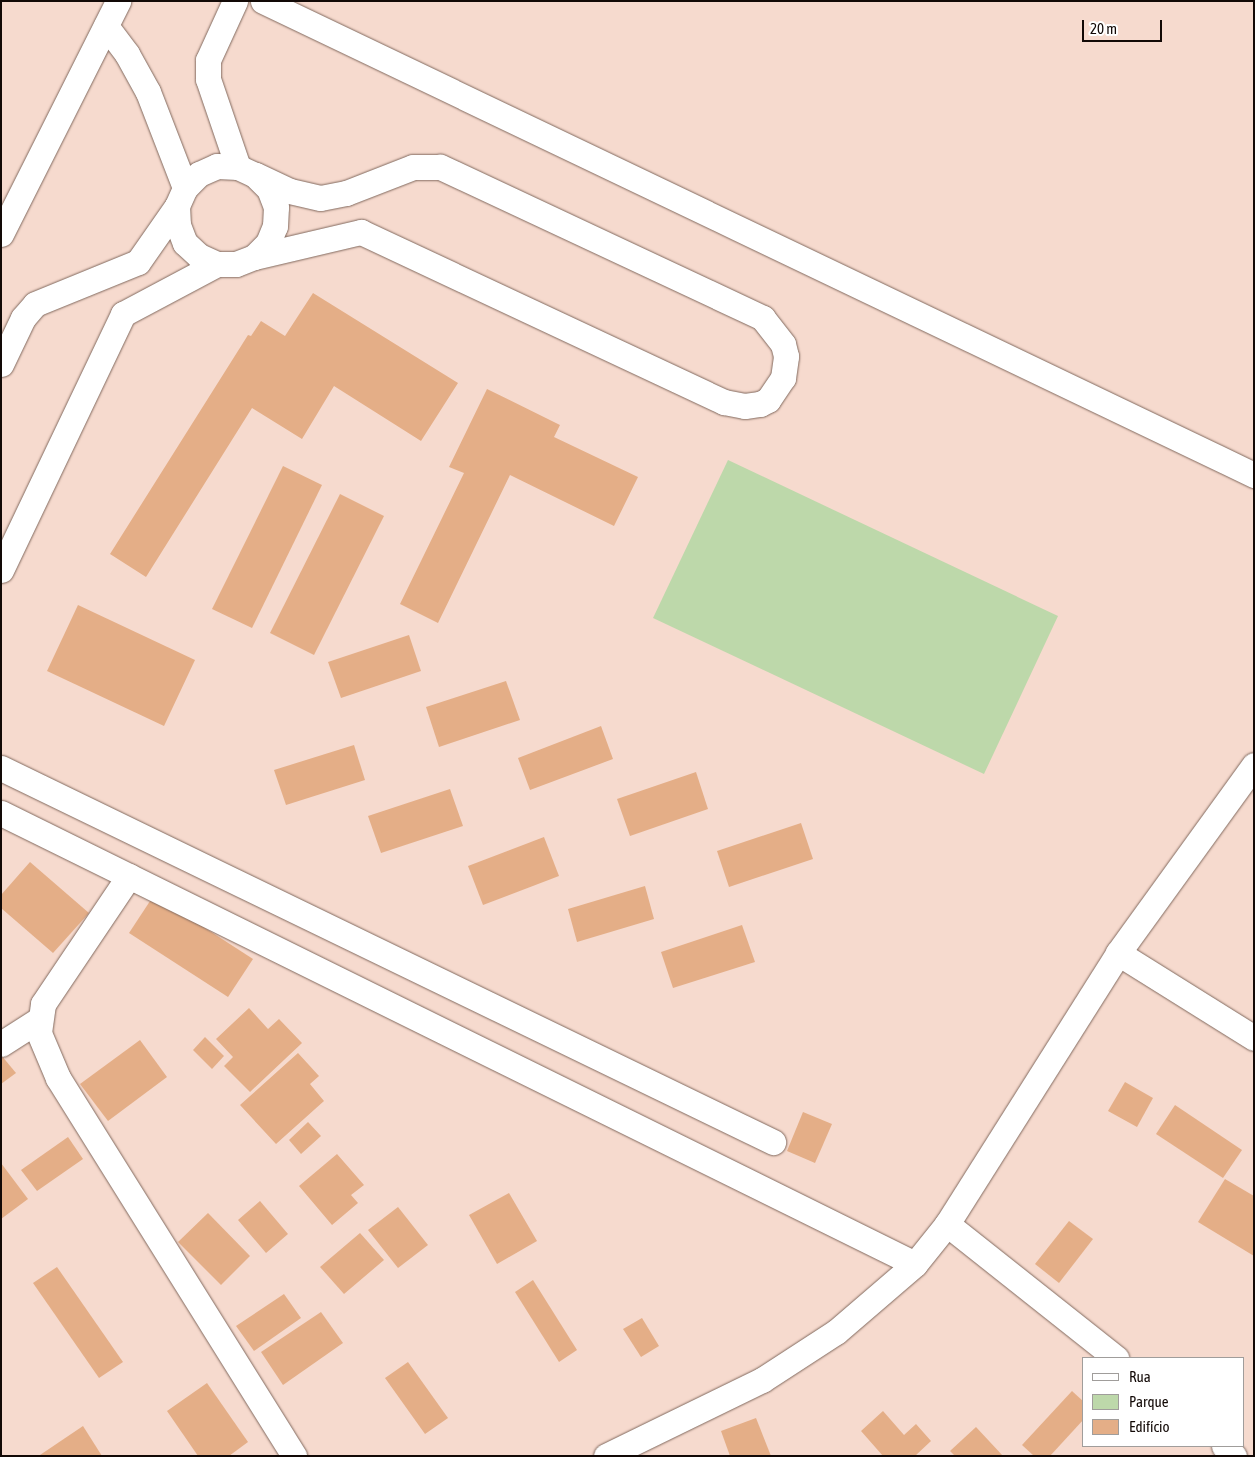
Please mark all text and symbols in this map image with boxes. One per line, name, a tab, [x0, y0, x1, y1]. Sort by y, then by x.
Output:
scale bar	[1085, 10, 1165, 42]
text: 20 m	[1090, 20, 1117, 37]
legend	[1082, 1357, 1245, 1447]
text: Rua	[1129, 1368, 1151, 1385]
text: Parque	[1129, 1393, 1169, 1410]
text: Edifício	[1129, 1418, 1170, 1435]

